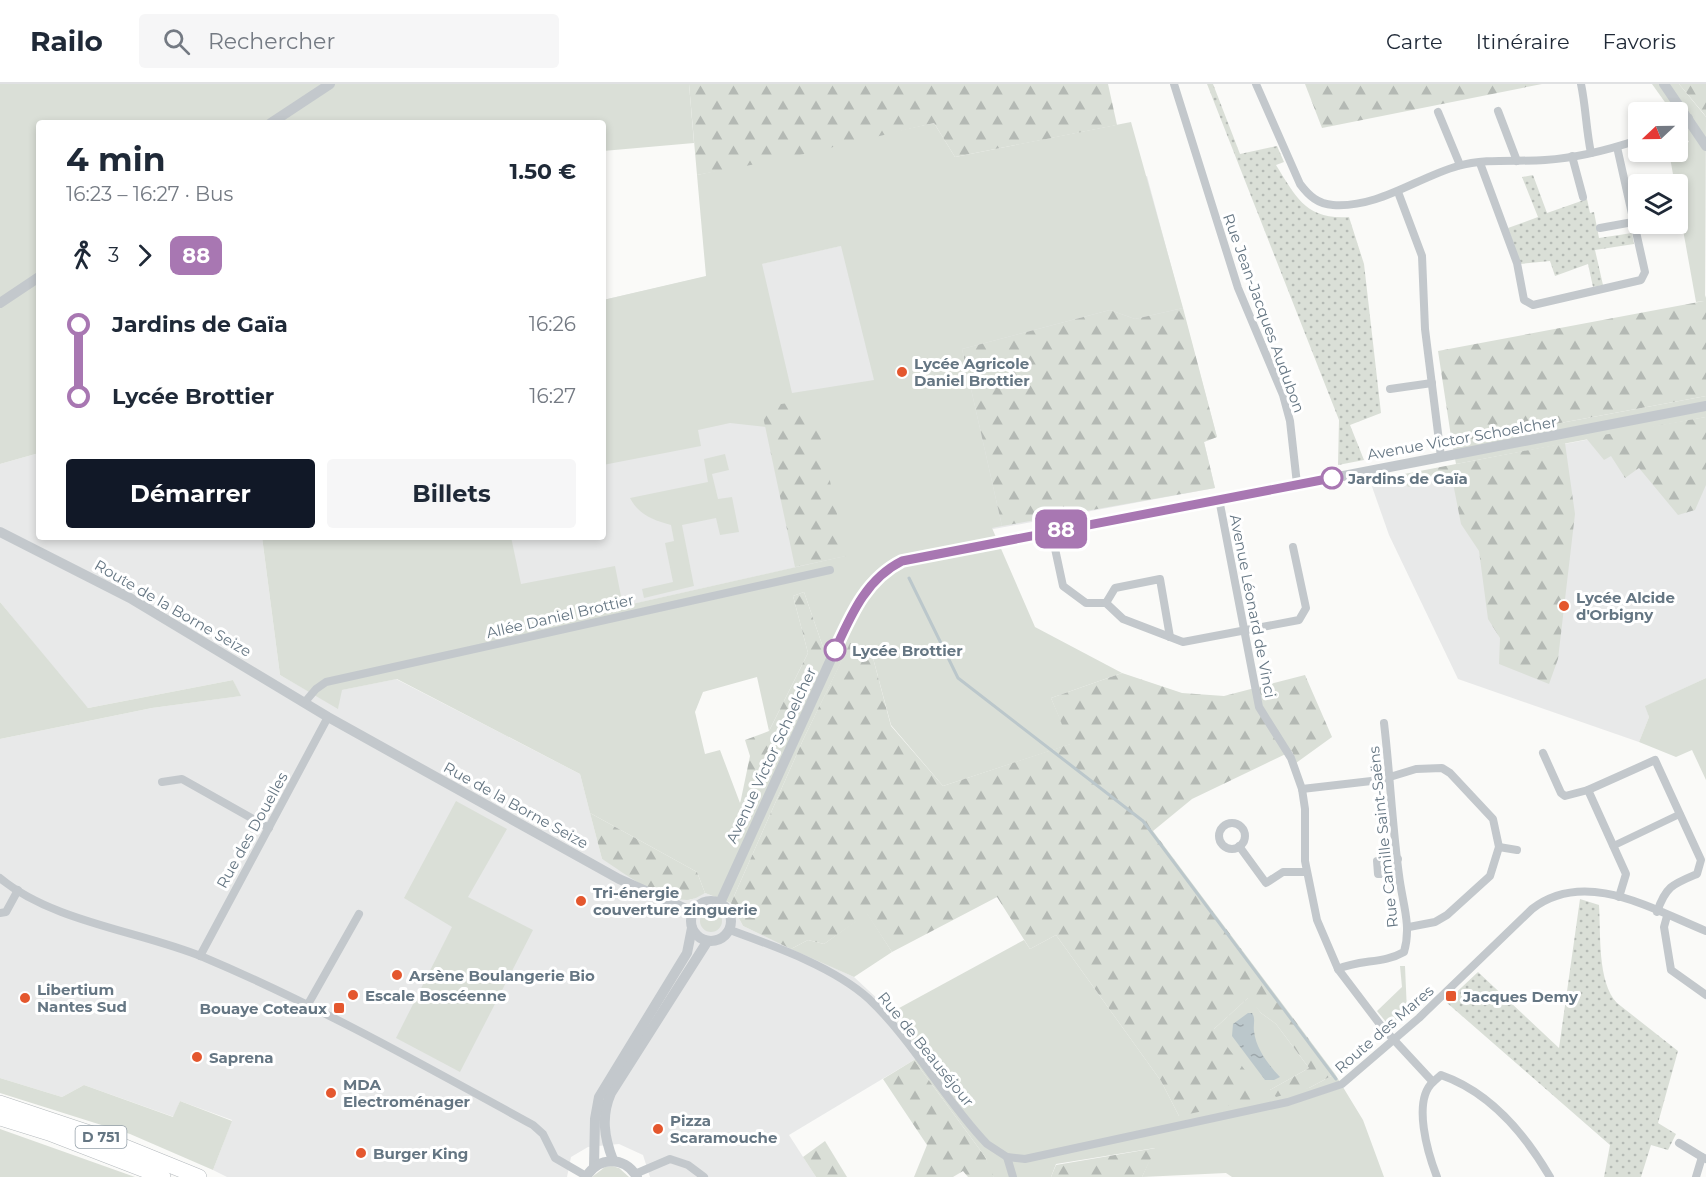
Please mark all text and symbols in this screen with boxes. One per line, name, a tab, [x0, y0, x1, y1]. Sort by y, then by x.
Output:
search box	[139, 14, 559, 68]
text: Railo	[30, 24, 103, 58]
icon: search	[160, 25, 193, 58]
text: Rechercher	[208, 28, 335, 55]
text: Carte	[1386, 29, 1443, 54]
text: Itinéraire	[1476, 29, 1570, 54]
text: Favoris	[1603, 29, 1676, 54]
north arrow	[1628, 102, 1688, 162]
map controls	[1628, 102, 1688, 234]
text: 4 min	[66, 139, 165, 179]
text: 1.50 €	[510, 158, 576, 185]
button: layers	[1628, 174, 1688, 234]
text: 16:23 – 16:27 · Bus	[66, 182, 233, 206]
street label: Rue Jean-Jacques Audubon	[1219, 211, 1309, 415]
icon: walk	[66, 239, 99, 272]
icon: forward	[128, 239, 161, 272]
text: 3	[108, 243, 119, 267]
text: 88	[182, 243, 210, 268]
text: Jardins de Gaïa	[112, 311, 288, 338]
text: 16:26	[529, 312, 576, 336]
place label: Lycée Agricole Daniel Brottier	[914, 354, 1030, 390]
marker: Lycée Agricole Daniel Brottier	[895, 365, 909, 379]
text: Lycée Brottier	[112, 383, 274, 410]
text: 16:27	[529, 384, 576, 408]
street label: Avenue Victor Schoelcher	[1366, 412, 1558, 464]
button: Démarrer	[66, 459, 315, 528]
button: Billets	[327, 459, 576, 528]
marker: Jardins de Gaïa	[1321, 467, 1343, 489]
place label: Jardins de Gaïa	[1347, 469, 1468, 488]
line badge: 88	[1034, 510, 1088, 548]
street label: Avenue Léonard de Vinci	[1226, 513, 1280, 699]
text: 88	[1047, 517, 1075, 542]
street label: Route de la Borne Seize	[91, 555, 255, 661]
place label: Lycée Alcide d'Orbigny	[1576, 588, 1675, 624]
street label: Allée Daniel Brottier	[484, 590, 636, 642]
marker: Lycée Alcide d'Orbigny	[1557, 599, 1571, 613]
marker: Lycée Brottier	[824, 639, 846, 661]
place label: Lycée Brottier	[852, 641, 963, 660]
street label: Avenue Victor Schoelcher	[722, 664, 820, 846]
street label: Rue Camille Saint-Saëns	[1364, 745, 1402, 929]
street label: Rue de la Borne Seize	[440, 757, 592, 853]
street label: Rue des Douelles	[212, 769, 292, 891]
place label: Tri-énergie couverture zinguerie	[593, 883, 757, 919]
marker: Tri-énergie couverture zinguerie	[574, 894, 588, 908]
place label: Arsène Boulangerie Bio	[408, 966, 595, 985]
marker: Arsène Boulangerie Bio	[390, 968, 404, 982]
place label: Libertium Nantes Sud	[37, 980, 127, 1016]
street label: Route des Mares	[1331, 981, 1437, 1077]
place label: Escale Boscéenne	[365, 986, 507, 1005]
place label: Jacques Demy	[1462, 987, 1579, 1006]
marker: Escale Boscéenne	[346, 988, 360, 1002]
street label: Rue de Beauséjour	[874, 988, 978, 1110]
marker: Jacques Demy	[1444, 989, 1458, 1003]
marker: Libertium Nantes Sud	[18, 991, 32, 1005]
place label: Bouaye Coteaux	[199, 999, 327, 1018]
marker: Bouaye Coteaux	[332, 1001, 346, 1015]
place label: Saprena	[209, 1048, 274, 1067]
marker: Saprena	[190, 1050, 204, 1064]
place label: MDA Electroménager	[343, 1075, 471, 1111]
marker: MDA Electroménager	[324, 1086, 338, 1100]
place label: Pizza Scaramouche	[670, 1111, 777, 1147]
marker: Pizza Scaramouche	[651, 1122, 665, 1136]
road number: D 751	[76, 1126, 126, 1148]
place label: Burger King	[373, 1144, 468, 1163]
marker: Burger King	[354, 1146, 368, 1160]

